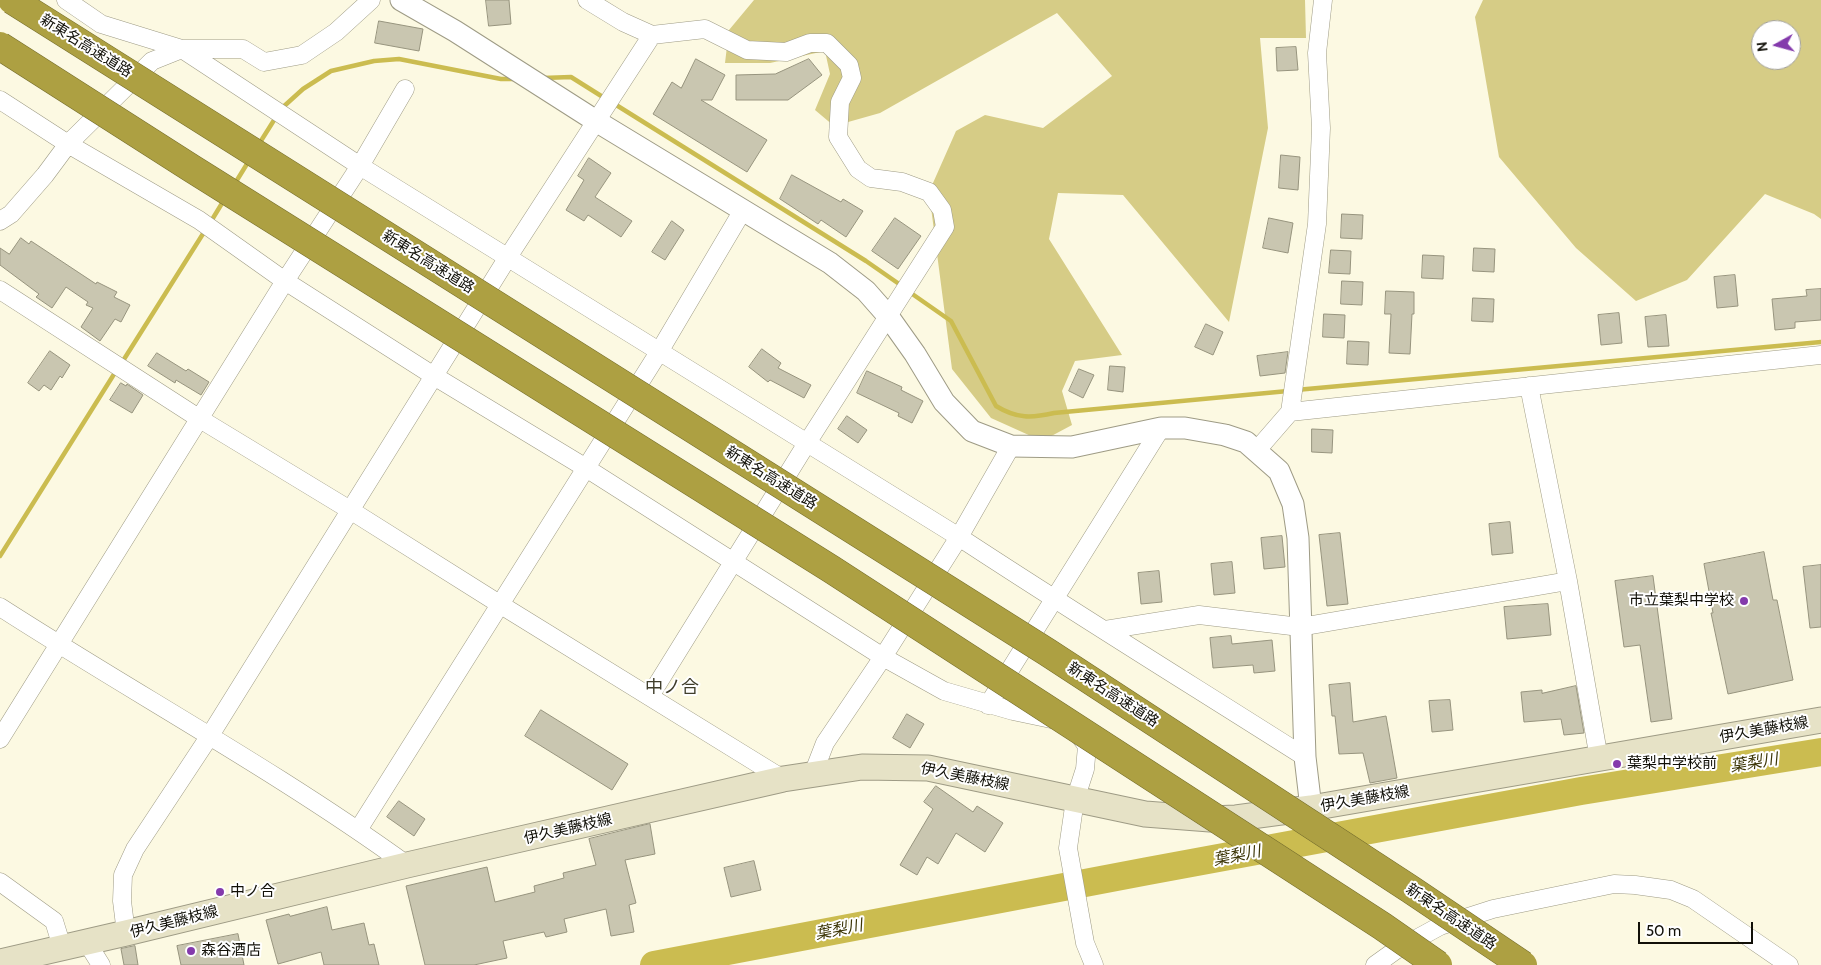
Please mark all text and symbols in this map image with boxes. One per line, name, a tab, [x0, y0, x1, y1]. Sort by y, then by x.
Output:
street label: 新東名高速道路	[37, 11, 135, 81]
north arrow	[1751, 20, 1801, 70]
text: N	[1753, 41, 1772, 53]
street label: 新東名高速道路	[379, 227, 477, 297]
street label: 新東名高速道路	[722, 443, 820, 513]
place label: 市立葉梨中学校	[1629, 592, 1734, 610]
marker: 市立葉梨中学校	[1738, 595, 1750, 607]
street label: 新東名高速道路	[1064, 659, 1162, 731]
district label: 中ノ合	[645, 677, 699, 699]
street label: 伊久美藤枝線	[1718, 713, 1810, 747]
water label: 葉梨川	[1729, 750, 1779, 776]
place label: 葉梨中学校前	[1627, 755, 1717, 773]
marker: 葉梨中学校前	[1611, 758, 1623, 770]
street label: 伊久美藤枝線	[919, 760, 1011, 794]
street label: 伊久美藤枝線	[1319, 782, 1411, 816]
street label: 伊久美藤枝線	[522, 810, 614, 848]
water label: 葉梨川	[1212, 842, 1262, 870]
street label: 新東名高速道路	[1402, 880, 1500, 954]
place label: 中ノ合	[230, 883, 275, 901]
marker: 中ノ合	[214, 886, 226, 898]
street label: 伊久美藤枝線	[128, 902, 220, 942]
scale bar	[1641, 912, 1756, 944]
water label: 葉梨川	[814, 916, 864, 944]
text: 50 m	[1646, 922, 1681, 940]
place label: 森谷酒店	[201, 942, 261, 960]
marker: 森谷酒店	[185, 945, 197, 957]

